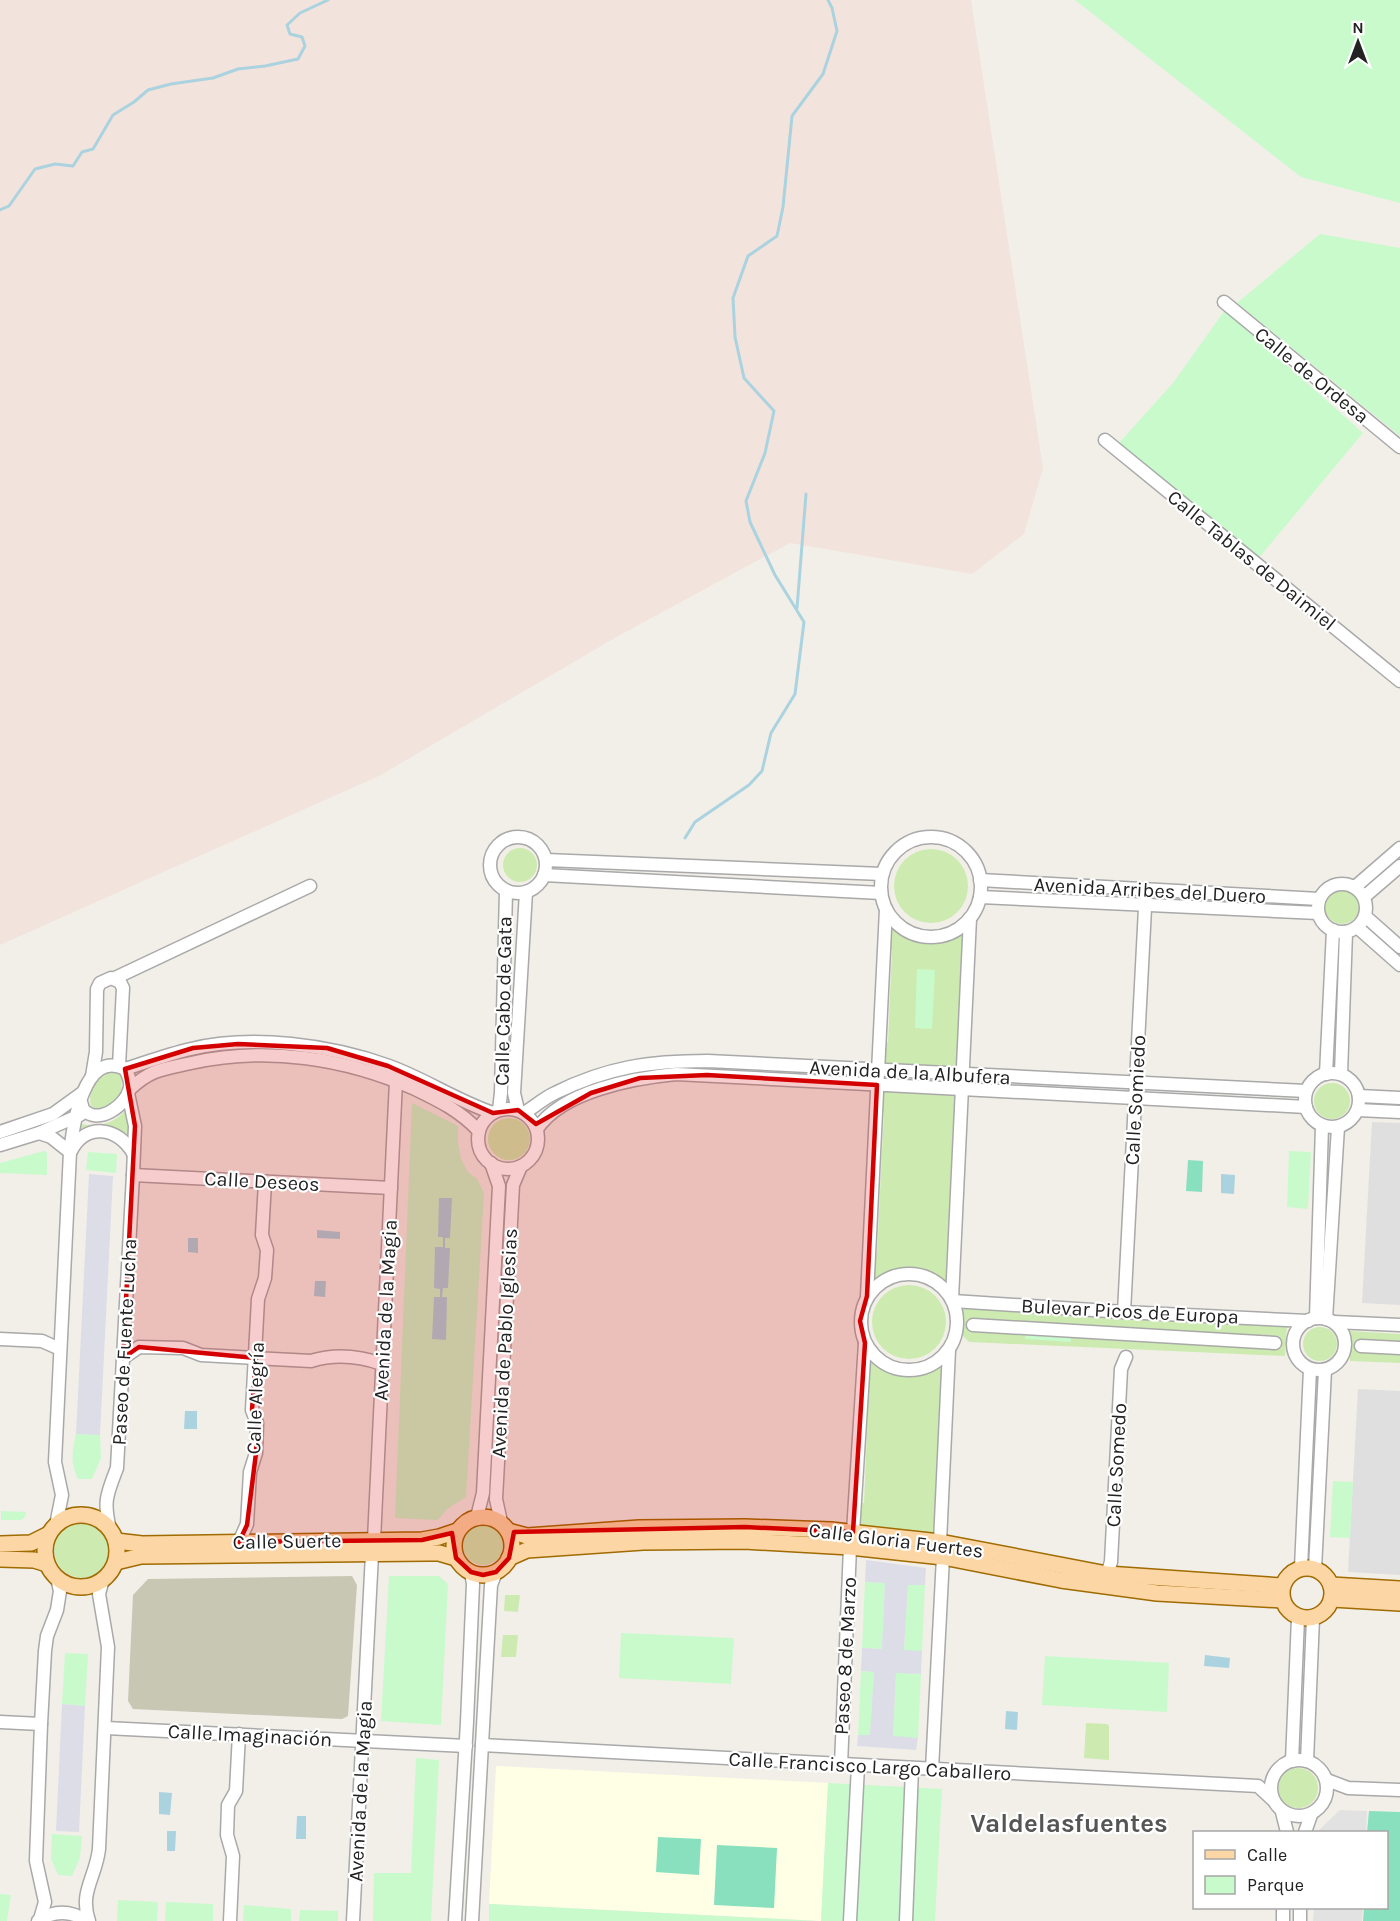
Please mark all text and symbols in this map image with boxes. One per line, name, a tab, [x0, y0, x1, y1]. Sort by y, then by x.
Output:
north arrow	[1328, 12, 1388, 72]
text: N	[1352, 18, 1364, 37]
street label: Calle de Ordesa	[1250, 322, 1373, 428]
street label: Calle Tablas de Daimiel	[1163, 485, 1341, 635]
street label: Avenida Arribes del Duero	[1033, 873, 1267, 908]
street label: Calle Cabo de Gata	[491, 916, 516, 1086]
street label: Calle Somiedo	[1121, 1034, 1150, 1166]
street label: Avenida de la Albufera	[809, 1056, 1011, 1089]
street label: Calle Deseos	[204, 1167, 320, 1196]
street label: Avenida de la Magia	[369, 1219, 402, 1401]
street label: Avenida de Pablo Iglesias	[487, 1228, 522, 1458]
street label: Paseo de Fuente Lucha	[108, 1238, 141, 1446]
street label: Bulevar Picos de Europa	[1020, 1294, 1239, 1329]
street label: Calle Alegría	[242, 1341, 269, 1455]
street label: Calle Somedo	[1102, 1402, 1131, 1528]
street label: Calle Gloria Fuertes	[807, 1518, 985, 1563]
street label: Calle Suerte	[232, 1529, 342, 1554]
street label: Paseo 8 de Marzo	[830, 1577, 861, 1736]
street label: Avenida de la Magia	[344, 1700, 377, 1882]
street label: Calle Imaginación	[167, 1720, 333, 1751]
street label: Calle Francisco Largo Caballero	[728, 1748, 1012, 1785]
district label: Valdelasfuentes	[970, 1808, 1168, 1839]
legend	[1193, 1831, 1388, 1909]
text: Calle	[1247, 1844, 1287, 1866]
text: Parque	[1247, 1874, 1304, 1896]

